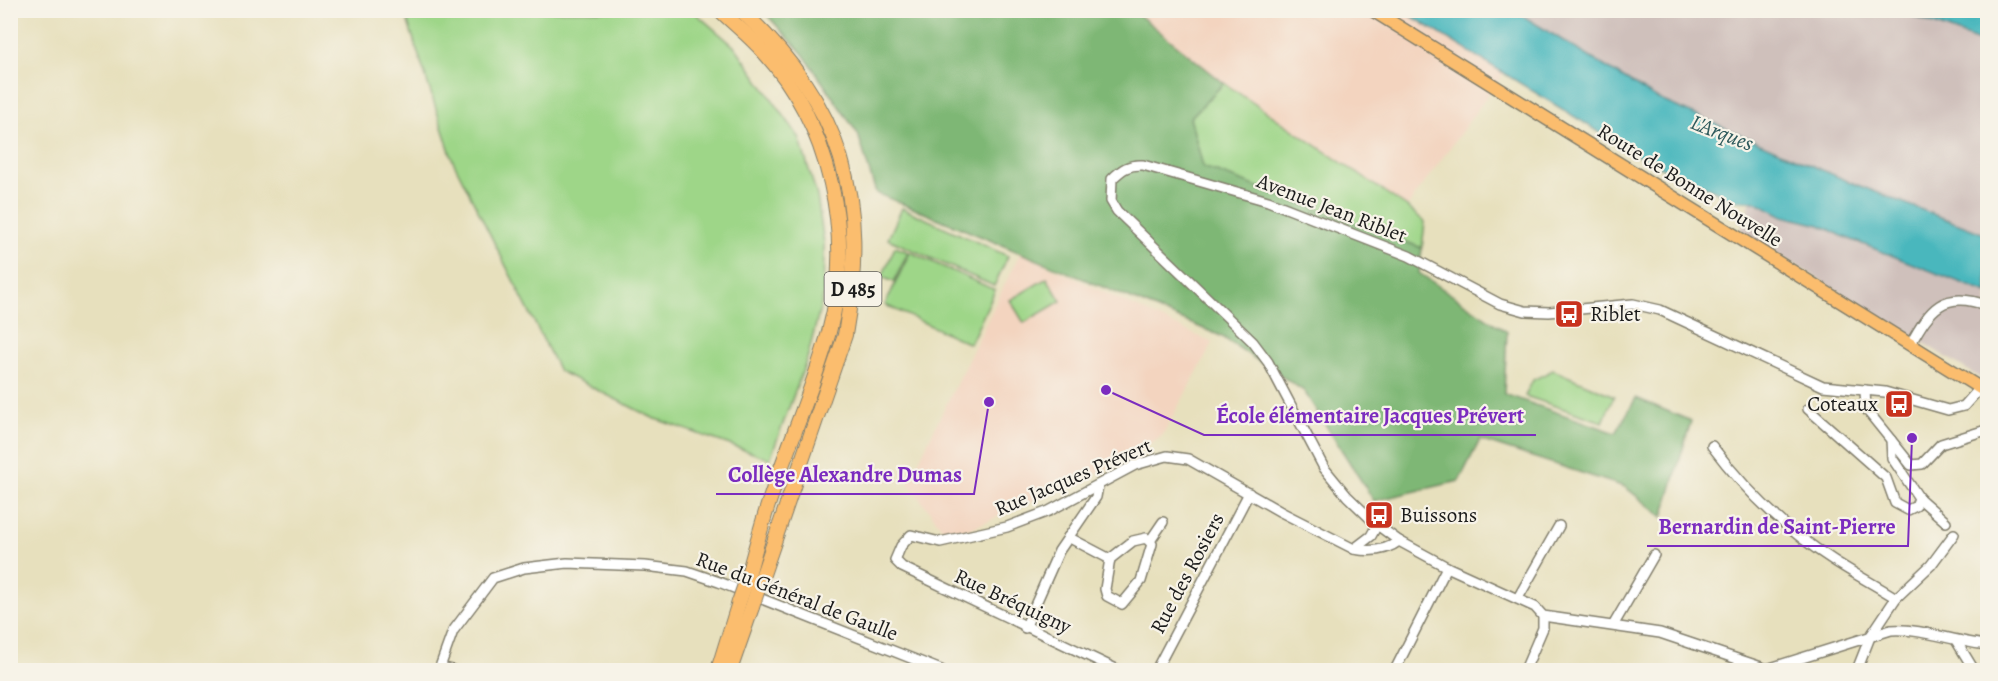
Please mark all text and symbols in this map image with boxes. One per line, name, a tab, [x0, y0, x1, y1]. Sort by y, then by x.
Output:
water label: L'Arques	[1686, 107, 1758, 159]
street label: Route de Bonne Nouvelle	[1592, 117, 1788, 253]
street label: Avenue Jean Riblet	[1252, 166, 1411, 249]
road number: D 485	[824, 272, 882, 306]
bus stop icon: Riblet	[1553, 298, 1585, 330]
place label: Riblet	[1590, 300, 1641, 328]
bus stop icon: Coteaux	[1883, 388, 1915, 420]
place label: Coteaux	[1807, 390, 1878, 418]
callout: École élémentaire Jacques Prévert	[1204, 395, 1536, 435]
text: École élémentaire Jacques Prévert	[1216, 401, 1525, 431]
street label: Rue Jacques Prévert	[990, 431, 1156, 523]
callout: Collège Alexandre Dumas	[716, 454, 974, 494]
text: Collège Alexandre Dumas	[728, 460, 962, 490]
bus stop icon: Buissons	[1363, 499, 1395, 531]
place label: Buissons	[1400, 501, 1477, 529]
callout: Bernardin de Saint-Pierre	[1647, 506, 1908, 546]
street label: Rue des Rosiers	[1143, 508, 1231, 638]
text: Bernardin de Saint-Pierre	[1658, 512, 1896, 542]
street label: Rue du Général de Gaulle	[692, 545, 902, 647]
street label: Rue Bréquigny	[950, 562, 1077, 641]

